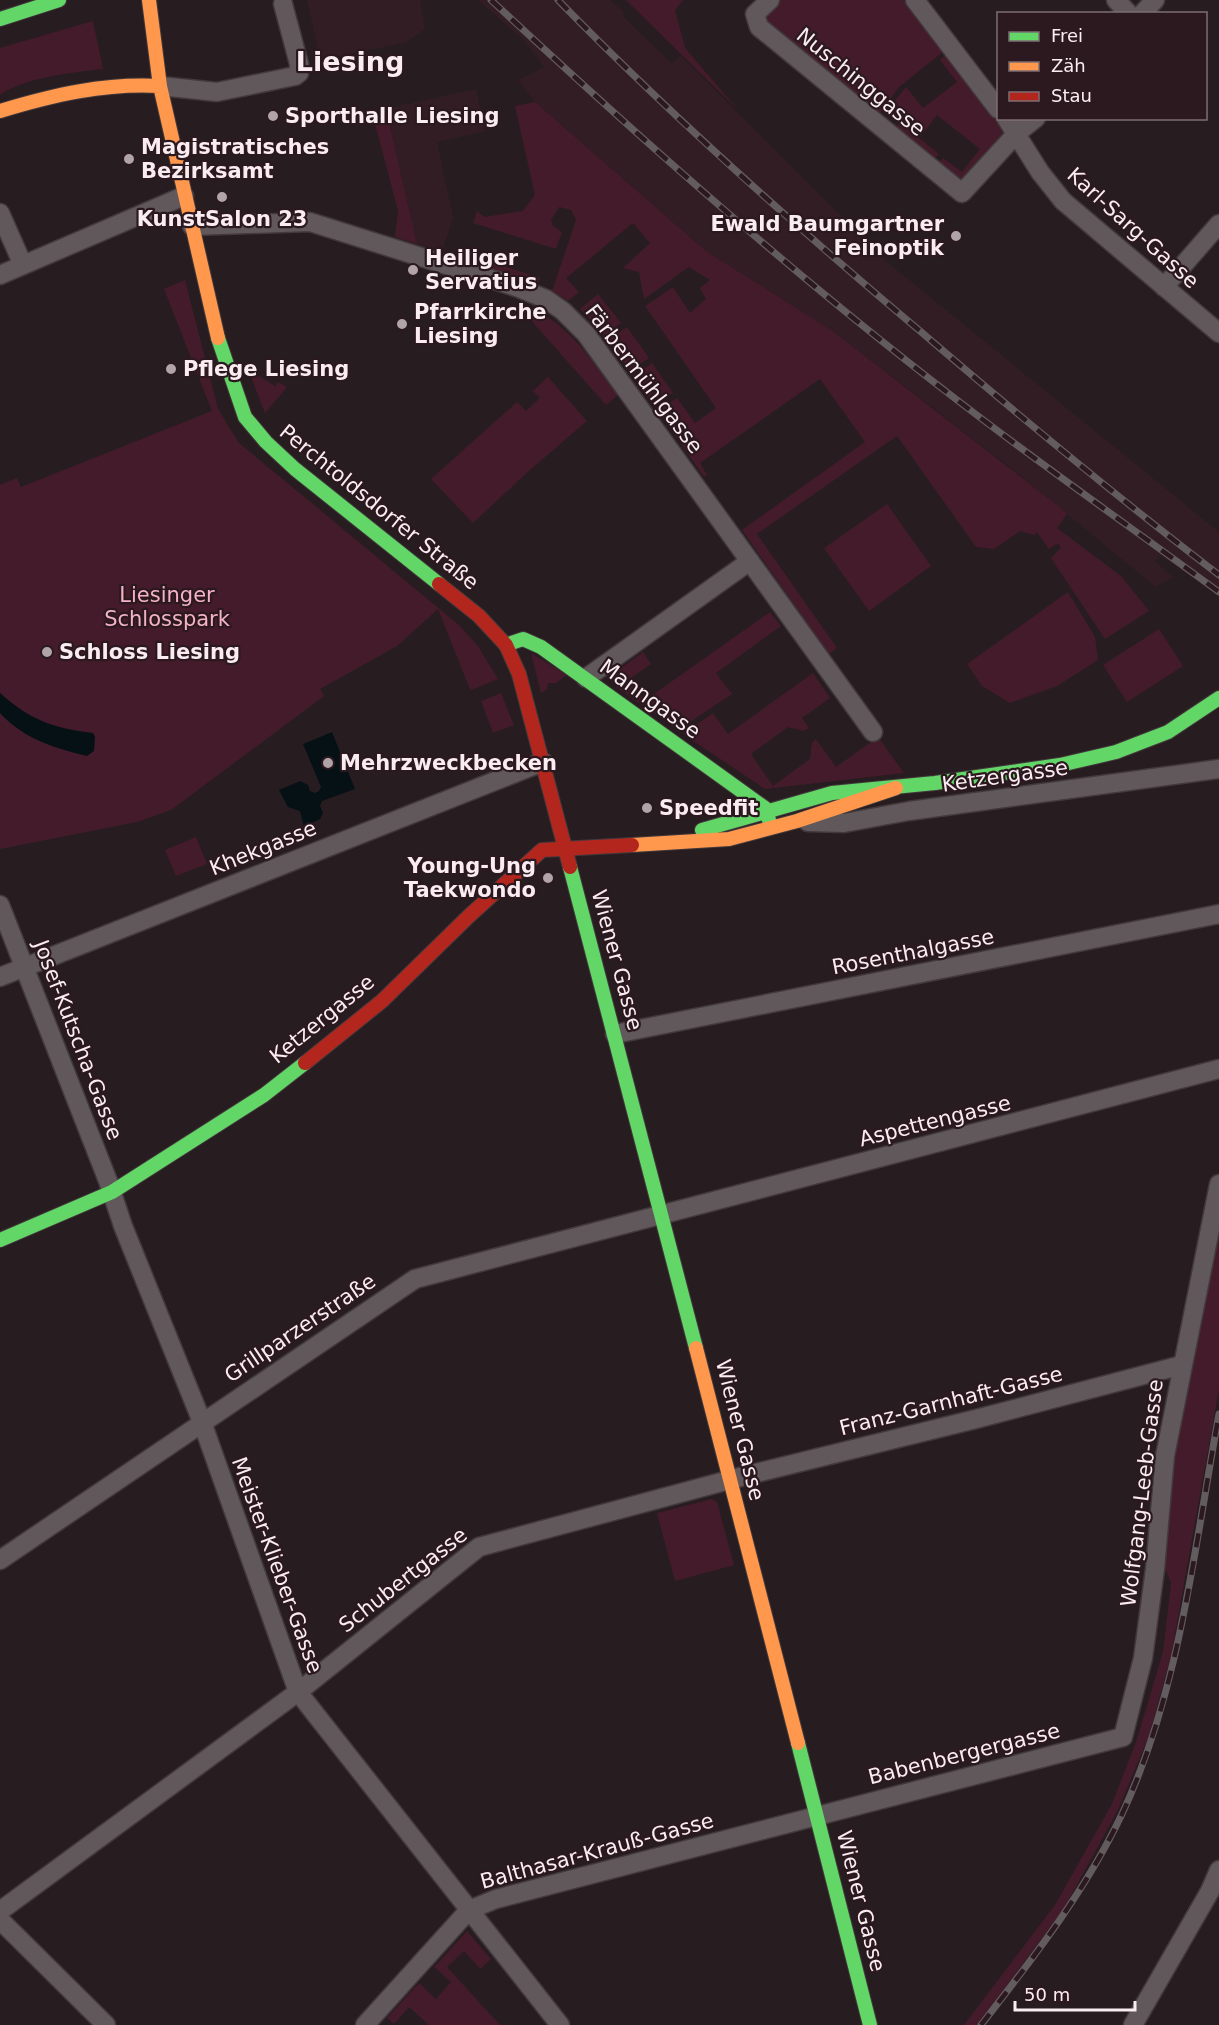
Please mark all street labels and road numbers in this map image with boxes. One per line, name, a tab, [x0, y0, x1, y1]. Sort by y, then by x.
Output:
street label: Nuschinggasse	[792, 23, 930, 141]
street label: Karl-Sarg-Gasse	[1062, 163, 1204, 293]
street label: Färbermühlgasse	[580, 300, 708, 458]
street label: Perchtoldsdorfer Straße	[275, 419, 483, 595]
street label: Manngasse	[595, 654, 705, 744]
street label: Ketzergasse	[940, 755, 1070, 797]
street label: Khekgasse	[206, 816, 320, 880]
street label: Wiener Gasse	[587, 887, 647, 1033]
street label: Rosenthalgasse	[830, 924, 996, 980]
street label: Josef-Kutscha-Gasse	[28, 935, 127, 1143]
street label: Ketzergasse	[265, 970, 379, 1068]
street label: Aspettengasse	[857, 1091, 1013, 1151]
street label: Grillparzerstraße	[220, 1269, 380, 1387]
street label: Wiener Gasse	[711, 1357, 769, 1503]
street label: Franz-Garnhaft-Gasse	[837, 1362, 1065, 1440]
street label: Wolfgang-Leeb-Gasse	[1116, 1378, 1168, 1608]
street label: Meister-Klieber-Gasse	[227, 1454, 327, 1676]
street label: Schubertgasse	[334, 1523, 472, 1637]
street label: Babenbergergasse	[866, 1719, 1062, 1789]
street label: Balthasar-Krauß-Gasse	[478, 1808, 716, 1894]
street label: Wiener Gasse	[832, 1828, 890, 1974]

